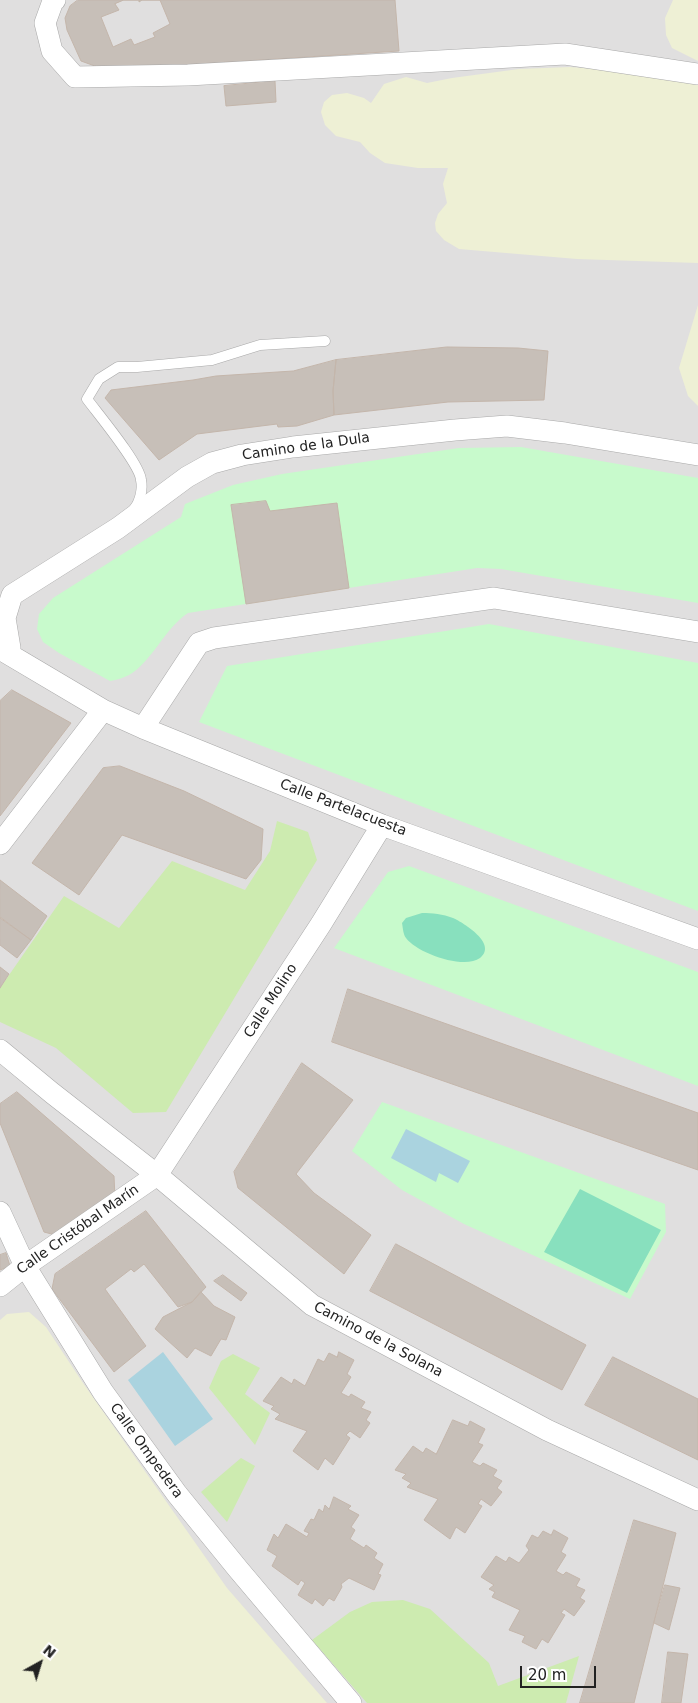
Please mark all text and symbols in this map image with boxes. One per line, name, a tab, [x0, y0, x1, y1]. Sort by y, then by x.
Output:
street label: Camino de la Dula	[241, 430, 371, 464]
street label: Calle Partelacuesta	[277, 776, 409, 840]
street label: Calle Molino	[241, 961, 301, 1041]
street label: Calle Cristóbal Marín	[14, 1182, 142, 1278]
street label: Camino de la Solana	[310, 1299, 446, 1381]
street label: Calle Ompedera	[106, 1400, 186, 1502]
north arrow	[15, 1638, 65, 1688]
text: N	[40, 1641, 59, 1661]
scale bar	[523, 1656, 599, 1688]
text: 20 m	[528, 1666, 566, 1684]

